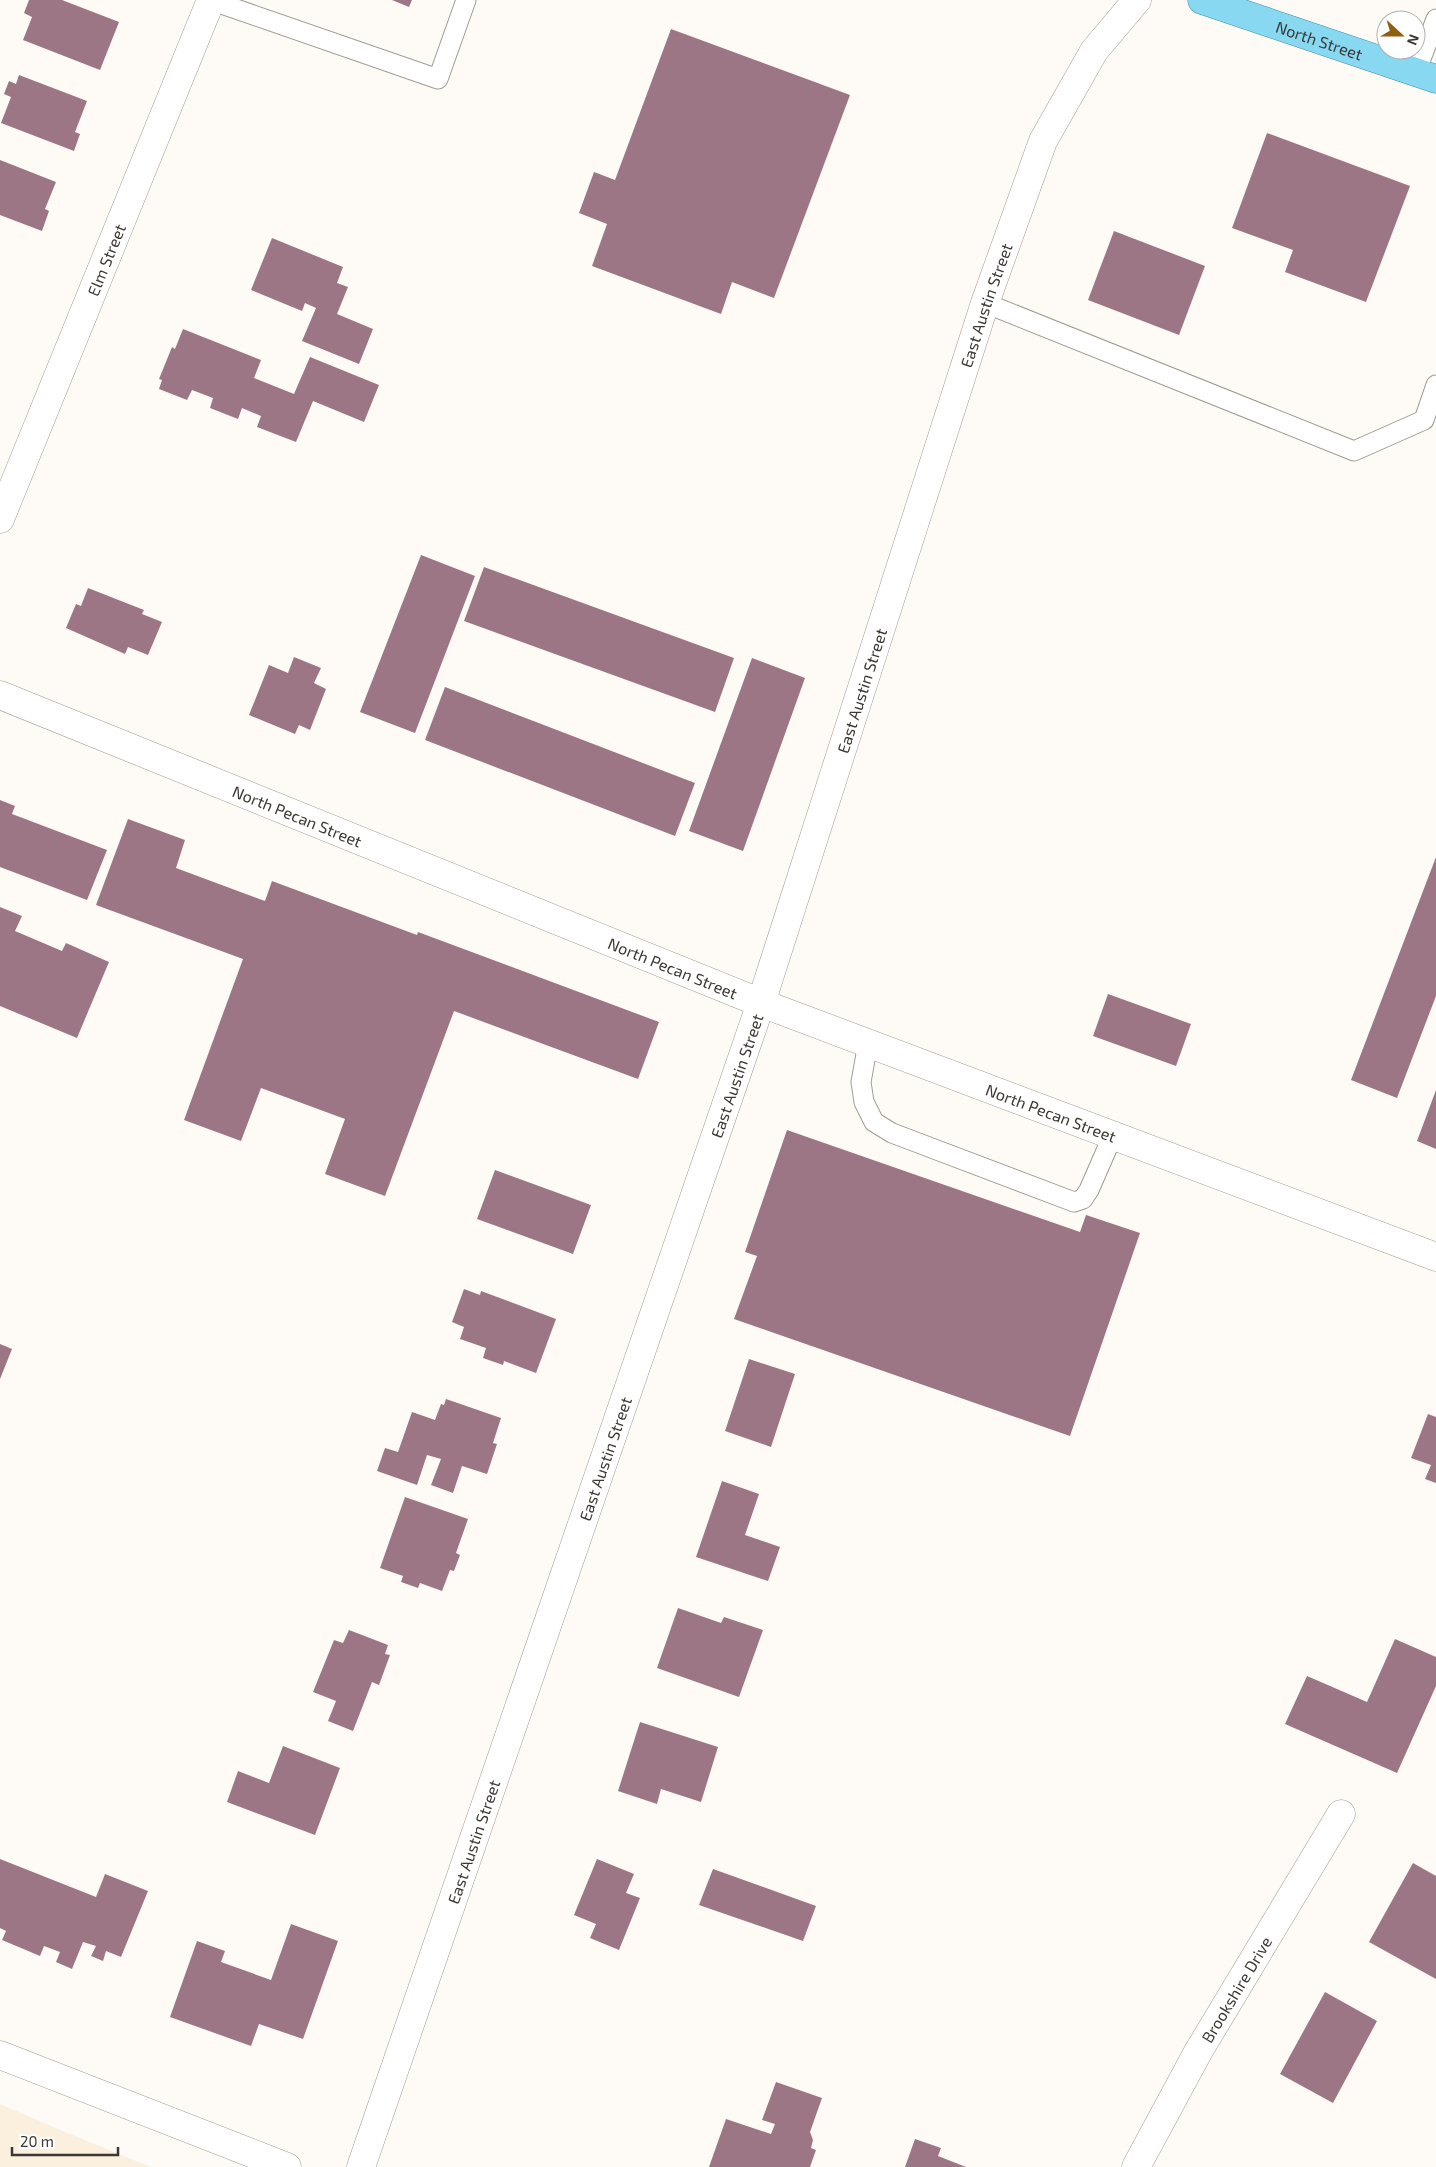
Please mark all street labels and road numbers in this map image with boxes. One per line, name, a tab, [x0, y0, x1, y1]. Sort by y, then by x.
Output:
street label: North Street	[1274, 16, 1365, 63]
street label: Elm Street	[82, 221, 129, 298]
street label: East Austin Street	[956, 240, 1015, 369]
street label: East Austin Street	[832, 626, 890, 755]
street label: North Pecan Street	[230, 781, 365, 850]
street label: North Pecan Street	[606, 933, 740, 1002]
street label: East Austin Street	[706, 1011, 766, 1140]
street label: North Pecan Street	[983, 1079, 1119, 1145]
street label: East Austin Street	[574, 1394, 635, 1523]
street label: East Austin Street	[443, 1777, 503, 1906]
street label: Brookshire Drive	[1197, 1933, 1275, 2046]

